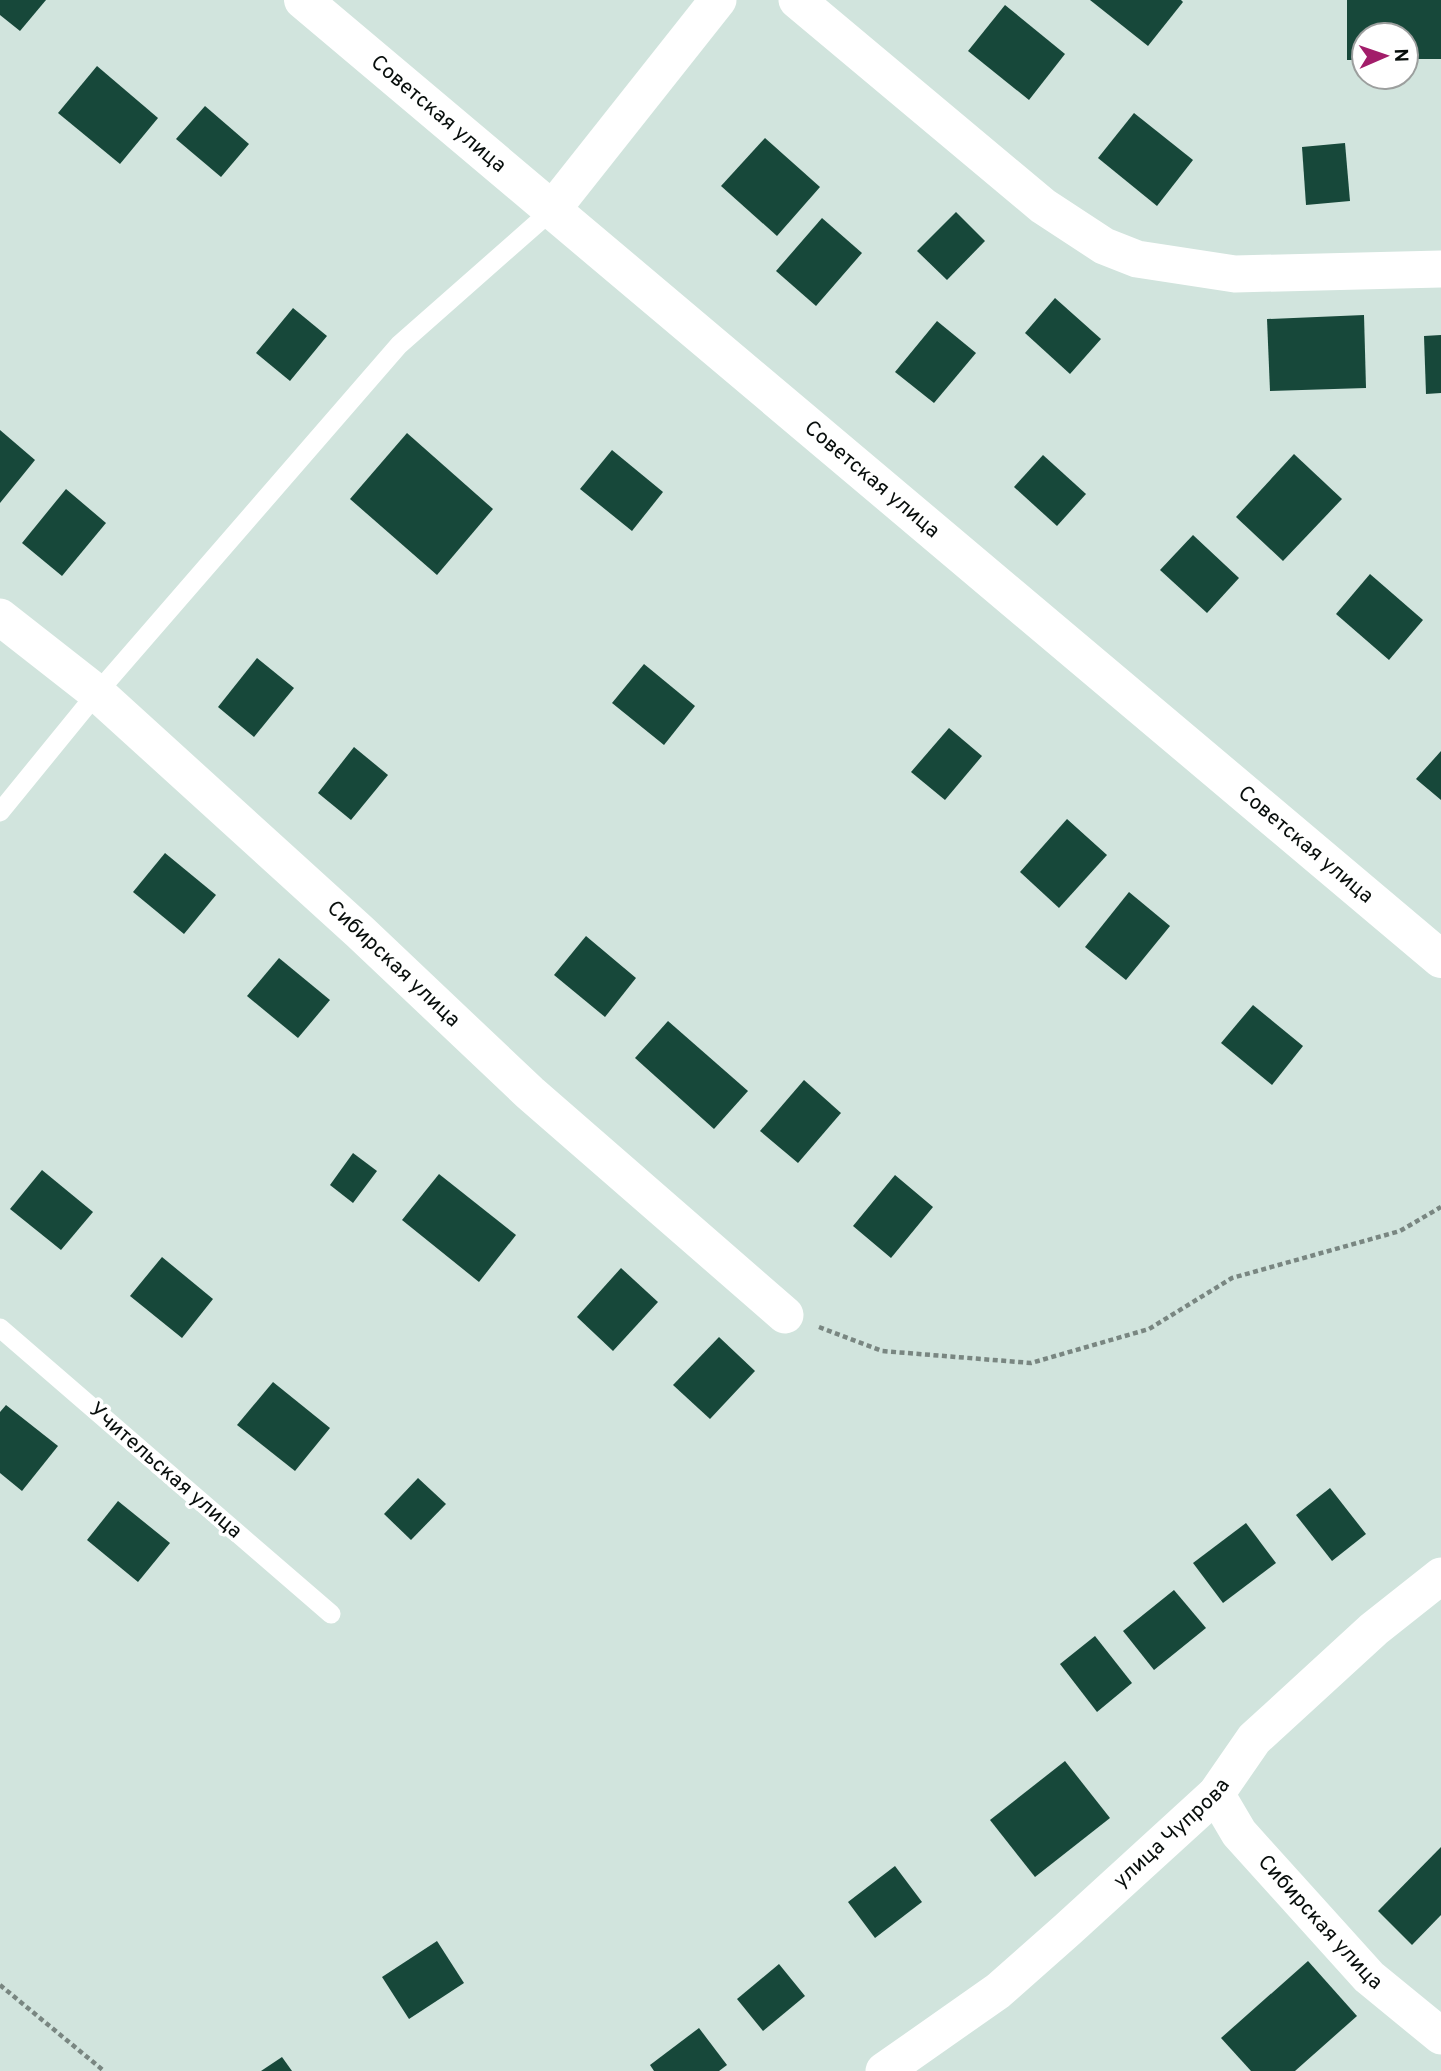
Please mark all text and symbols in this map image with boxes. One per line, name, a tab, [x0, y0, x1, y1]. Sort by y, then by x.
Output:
north arrow	[1350, 21, 1420, 91]
text: N	[1388, 48, 1412, 63]
street label: Советская улица	[365, 49, 512, 179]
street label: Советская улица	[799, 415, 945, 544]
street label: Советская улица	[1232, 780, 1379, 910]
street label: Сибирская улица	[321, 895, 466, 1033]
street label: Учительская улица	[83, 1397, 247, 1545]
street label: улица Чупрова	[1108, 1773, 1236, 1894]
street label: Сибирская улица	[1252, 1849, 1388, 1996]

